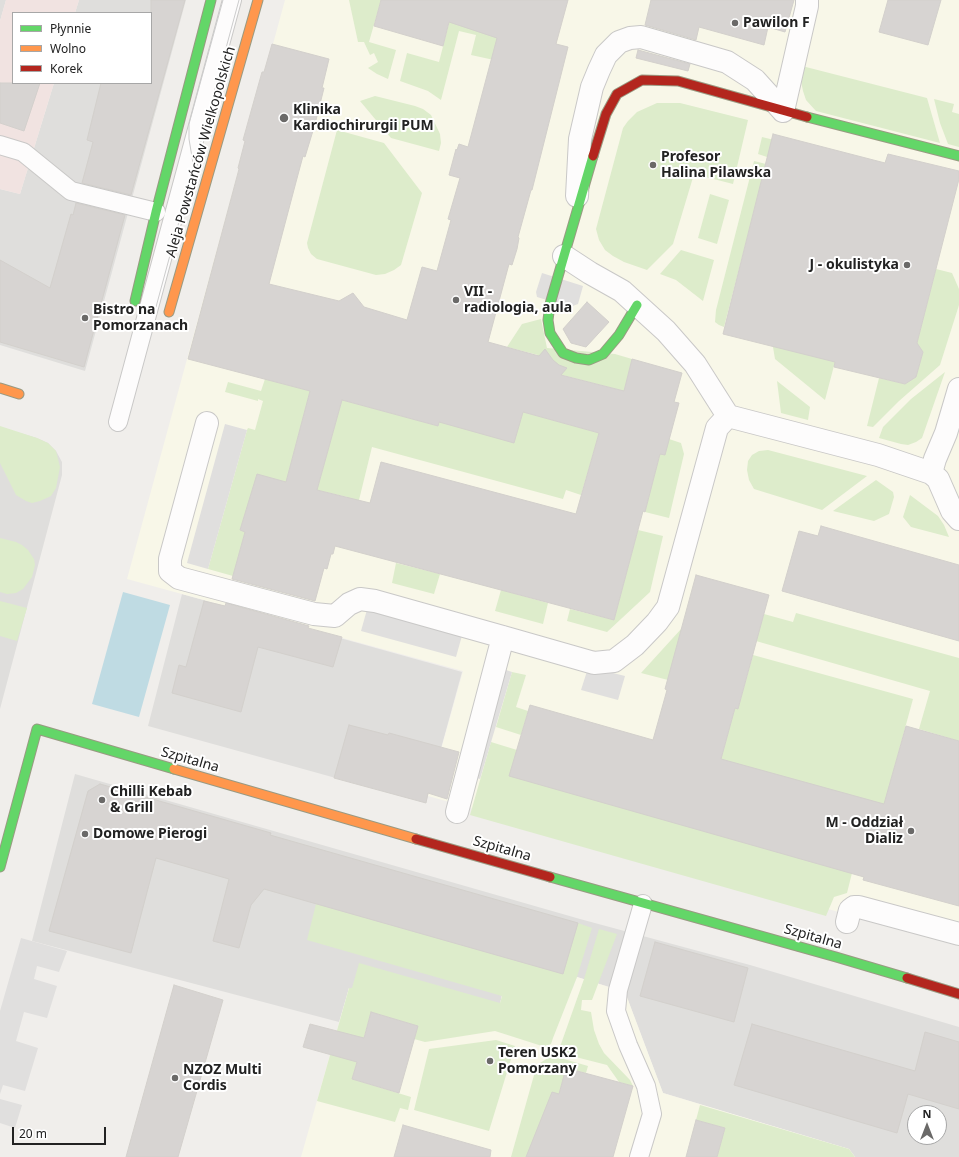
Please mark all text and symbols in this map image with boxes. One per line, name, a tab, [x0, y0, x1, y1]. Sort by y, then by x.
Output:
legend	[12, 12, 152, 84]
place label: Pawilon F	[743, 15, 810, 31]
marker: Pawilon F	[730, 18, 740, 28]
text: Płynnie	[50, 20, 91, 37]
text: Wolno	[50, 40, 86, 57]
street label: Aleja Powstańców Wielkopolskich	[163, 44, 239, 260]
text: Korek	[50, 60, 83, 77]
place label: Klinika Kardiochirurgii PUM	[293, 102, 434, 134]
marker: Klinika Kardiochirurgii PUM	[278, 112, 290, 124]
place label: Profesor Halina Pilawska	[661, 149, 771, 182]
marker: Profesor Halina Pilawska	[648, 160, 658, 170]
place label: J - okulistyka	[810, 257, 899, 273]
marker: J - okulistyka	[902, 260, 912, 270]
place label: VII - radiologia, aula	[464, 284, 572, 316]
marker: VII - radiologia, aula	[451, 295, 461, 305]
place label: Bistro na Pomorzanach	[93, 302, 188, 334]
marker: Bistro na Pomorzanach	[80, 313, 90, 323]
street label: Szpitalna	[159, 744, 221, 776]
place label: Chilli Kebab & Grill	[110, 784, 192, 816]
marker: Chilli Kebab & Grill	[97, 795, 107, 805]
place label: M - Oddział Dializ	[826, 815, 903, 848]
place label: Domowe Pierogi	[93, 826, 207, 842]
marker: M - Oddział Dializ	[906, 826, 916, 836]
marker: Domowe Pierogi	[80, 829, 90, 839]
street label: Szpitalna	[471, 833, 533, 865]
street label: Szpitalna	[782, 921, 844, 953]
place label: Teren USK2 Pomorzany	[498, 1045, 576, 1078]
marker: Teren USK2 Pomorzany	[485, 1056, 495, 1066]
place label: NZOZ Multi Cordis	[183, 1062, 262, 1094]
marker: NZOZ Multi Cordis	[170, 1073, 180, 1083]
north arrow	[907, 1105, 947, 1145]
text: N	[923, 1106, 931, 1121]
scale bar	[14, 1119, 108, 1145]
text: 20 m	[19, 1125, 47, 1142]

